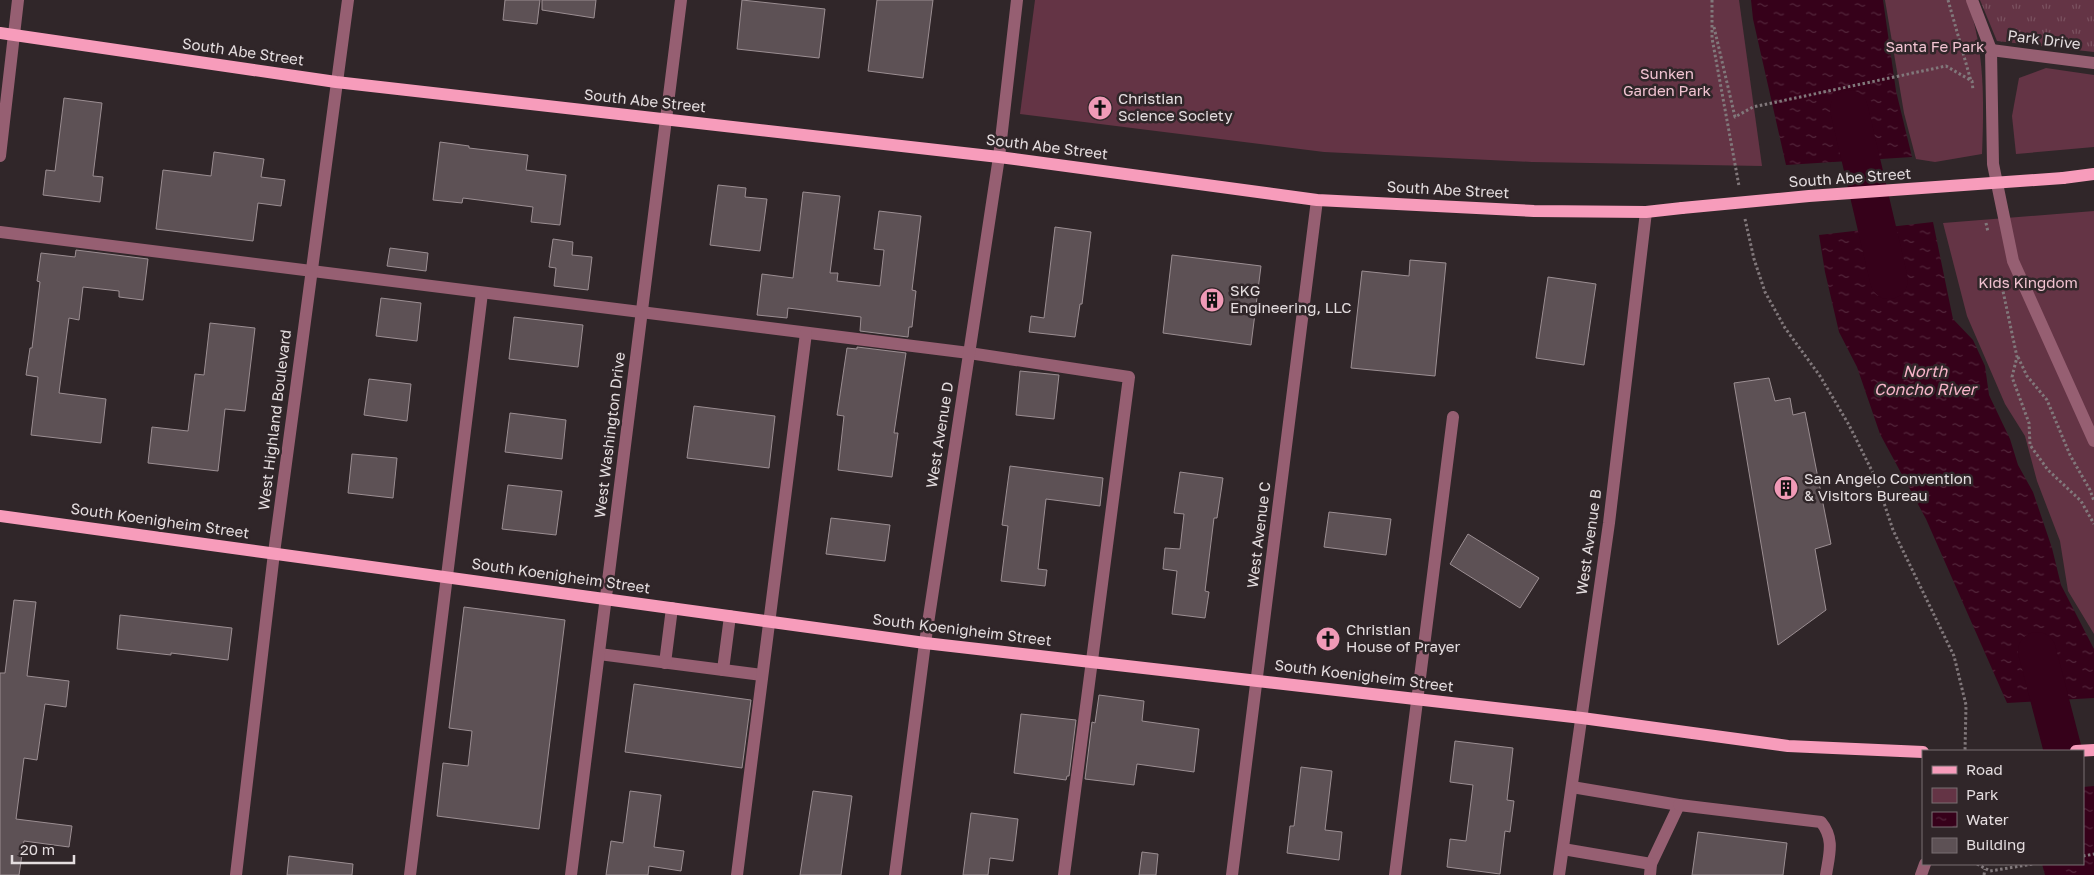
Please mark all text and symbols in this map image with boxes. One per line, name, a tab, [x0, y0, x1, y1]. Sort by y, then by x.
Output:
street label: Park Drive	[2007, 26, 2082, 52]
street label: South Abe Street	[181, 34, 305, 68]
park label: Santa Fe Park	[1885, 37, 1985, 55]
park label: Sunken Garden Park	[1623, 64, 1712, 99]
street label: South Abe Street	[583, 85, 707, 115]
place label: Christian Science Society	[1118, 89, 1233, 124]
church icon: Christian Science Society	[1087, 95, 1113, 121]
street label: South Abe Street	[985, 130, 1109, 162]
street label: South Abe Street	[1788, 164, 1912, 190]
street label: South Abe Street	[1386, 177, 1510, 201]
park label: Kids Kingdom	[1978, 273, 2078, 291]
place label: SKG Engineering, LLC	[1230, 281, 1352, 316]
building icon: SKG Engineering, LLC	[1199, 287, 1225, 313]
street label: West Highland Boulevard	[254, 328, 294, 511]
street label: West Washington Drive	[590, 350, 628, 519]
water label: North Concho River	[1874, 361, 1979, 399]
street label: West Avenue D	[922, 380, 956, 489]
place label: San Angelo Convention & Visitors Bureau	[1804, 469, 1972, 504]
building icon: San Angelo Convention & Visitors Bureau	[1773, 475, 1799, 501]
street label: West Avenue C	[1243, 481, 1273, 589]
street label: West Avenue B	[1572, 488, 1604, 596]
street label: South Koenigheim Street	[70, 499, 251, 541]
street label: South Koenigheim Street	[471, 554, 652, 596]
street label: South Koenigheim Street	[872, 609, 1053, 649]
place label: Christian House of Prayer	[1346, 620, 1460, 655]
church icon: Christian House of Prayer	[1315, 626, 1341, 652]
street label: South Koenigheim Street	[1274, 655, 1455, 695]
legend	[1922, 750, 2084, 865]
text: Road	[1966, 760, 2003, 778]
text: Park	[1966, 785, 1999, 803]
text: Water	[1966, 810, 2009, 828]
scale bar	[12, 832, 75, 864]
text: Building	[1966, 835, 2026, 853]
text: 20 m	[20, 840, 55, 858]

